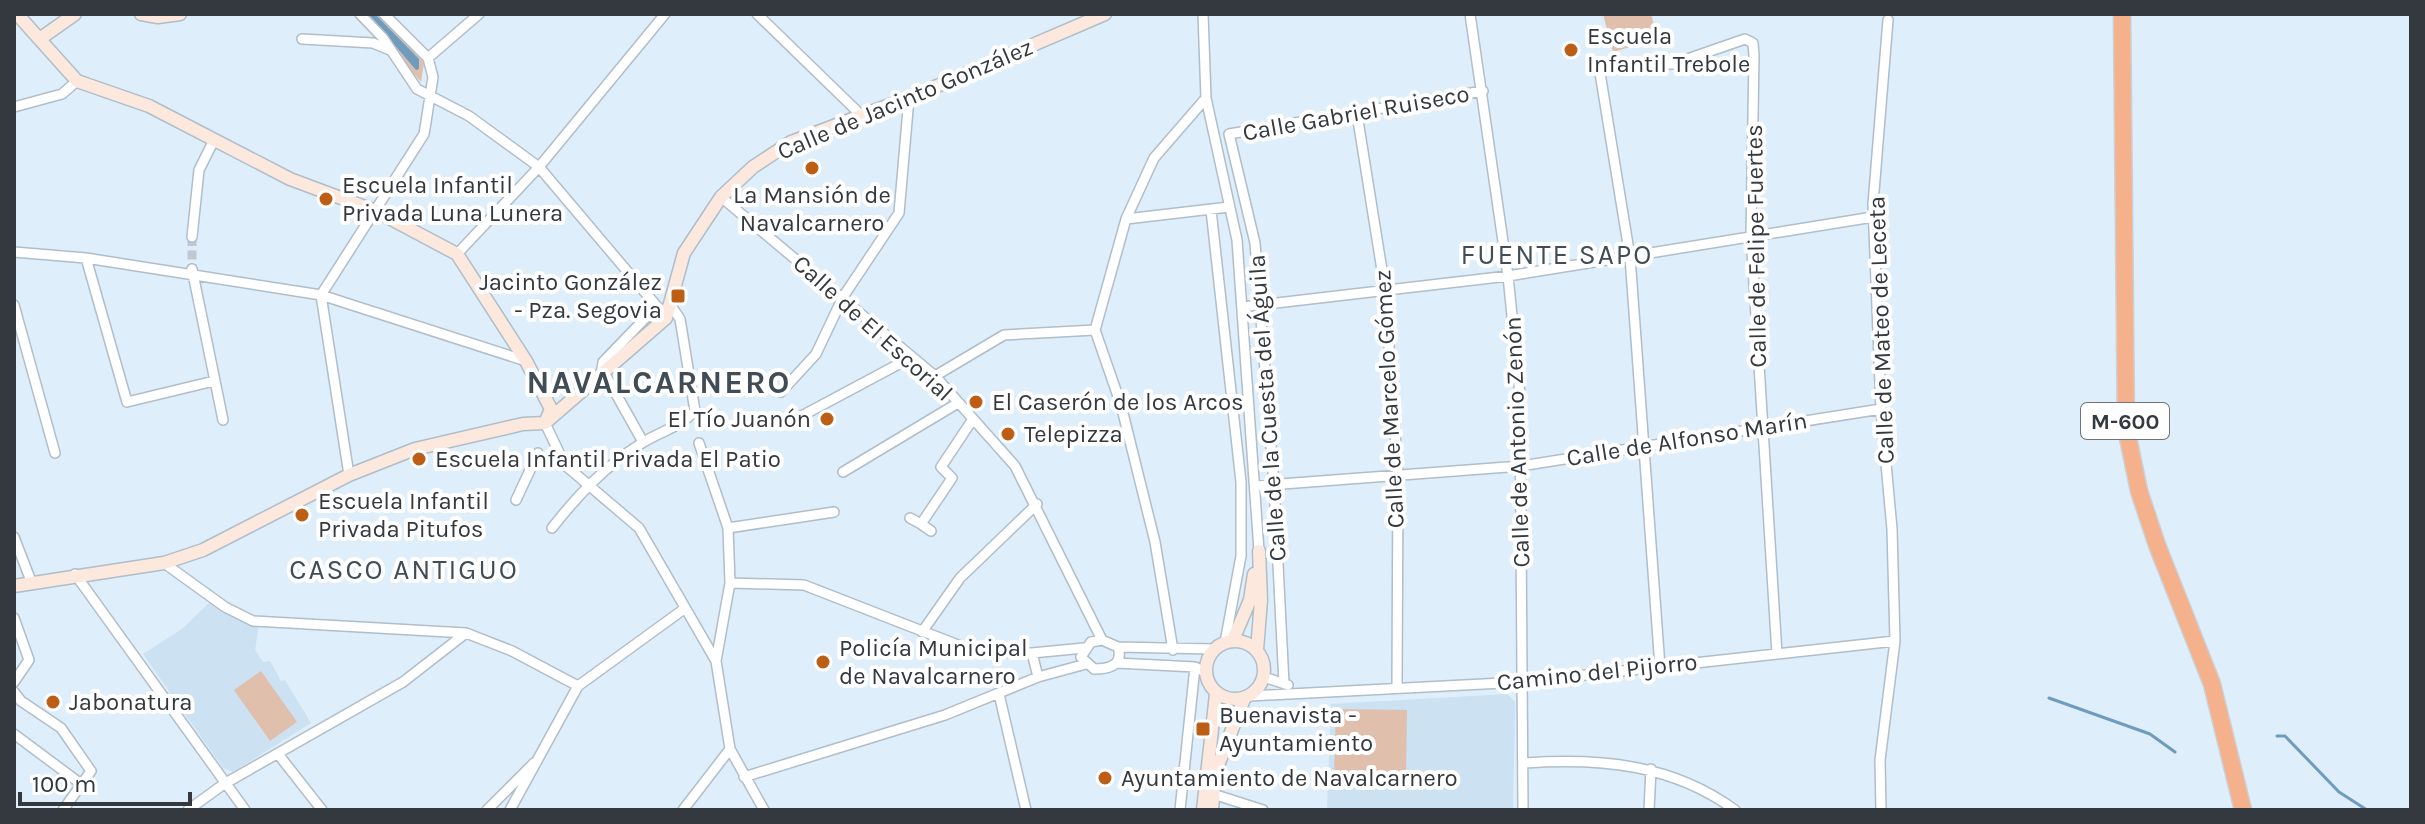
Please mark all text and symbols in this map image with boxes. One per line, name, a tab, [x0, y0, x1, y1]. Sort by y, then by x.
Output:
place label: Escuela Infantil Trebole	[1587, 22, 1750, 78]
street label: Calle de Jacinto González	[773, 32, 1037, 166]
marker: Escuela Infantil Trebole	[1562, 41, 1580, 59]
street label: Calle Gabriel Ruiseco	[1240, 79, 1472, 147]
street label: Calle de Felipe Fuertes	[1740, 124, 1772, 368]
marker: La Mansión de Navalcarnero	[803, 159, 821, 177]
place label: Escuela Infantil Privada Luna Lunera	[342, 171, 563, 227]
place label: La Mansión de Navalcarnero	[733, 181, 891, 237]
marker: Escuela Infantil Privada Luna Lunera	[317, 190, 335, 208]
street label: Calle de Mateo de Leceta	[1862, 196, 1900, 464]
district label: FUENTE SAPO	[1461, 238, 1653, 271]
street label: Calle de El Escorial	[787, 249, 959, 407]
street label: Calle de la Cuesta del Águila	[1241, 254, 1292, 562]
place label: Jacinto González - Pza. Segovia	[479, 268, 662, 324]
street label: Calle de Marcelo Gómez	[1368, 269, 1410, 529]
marker: Jacinto González - Pza. Segovia	[669, 287, 687, 305]
street label: Calle de Antonio Zenón	[1499, 316, 1535, 568]
district label: NAVALCARNERO	[527, 364, 791, 401]
place label: El Caserón de los Arcos	[992, 388, 1244, 416]
marker: El Caserón de los Arcos	[967, 393, 985, 411]
road number: M-600	[2081, 403, 2169, 439]
place label: El Tío Juanón	[668, 405, 811, 433]
street label: Calle de Alfonso Marín	[1565, 406, 1809, 472]
marker: El Tío Juanón	[818, 410, 836, 428]
place label: Telepizza	[1024, 420, 1123, 448]
marker: Telepizza	[999, 425, 1017, 443]
place label: Escuela Infantil Privada El Patio	[435, 445, 781, 473]
marker: Escuela Infantil Privada El Patio	[410, 450, 428, 468]
place label: Escuela Infantil Privada Pitufos	[318, 487, 489, 543]
marker: Escuela Infantil Privada Pitufos	[293, 506, 311, 524]
district label: CASCO ANTIGUO	[289, 553, 519, 586]
place label: Policía Municipal de Navalcarnero	[839, 634, 1028, 690]
street label: Camino del Pijorro	[1495, 648, 1699, 696]
marker: Policía Municipal de Navalcarnero	[814, 653, 832, 671]
place label: Jabonatura	[69, 688, 192, 716]
marker: Jabonatura	[44, 693, 62, 711]
place label: Buenavista - Ayuntamiento	[1219, 701, 1373, 757]
marker: Buenavista - Ayuntamiento	[1194, 720, 1212, 738]
scale bar	[20, 756, 190, 806]
place label: Ayuntamiento de Navalcarnero	[1121, 764, 1458, 792]
marker: Ayuntamiento de Navalcarnero	[1096, 769, 1114, 787]
text: 100 m	[32, 770, 97, 798]

